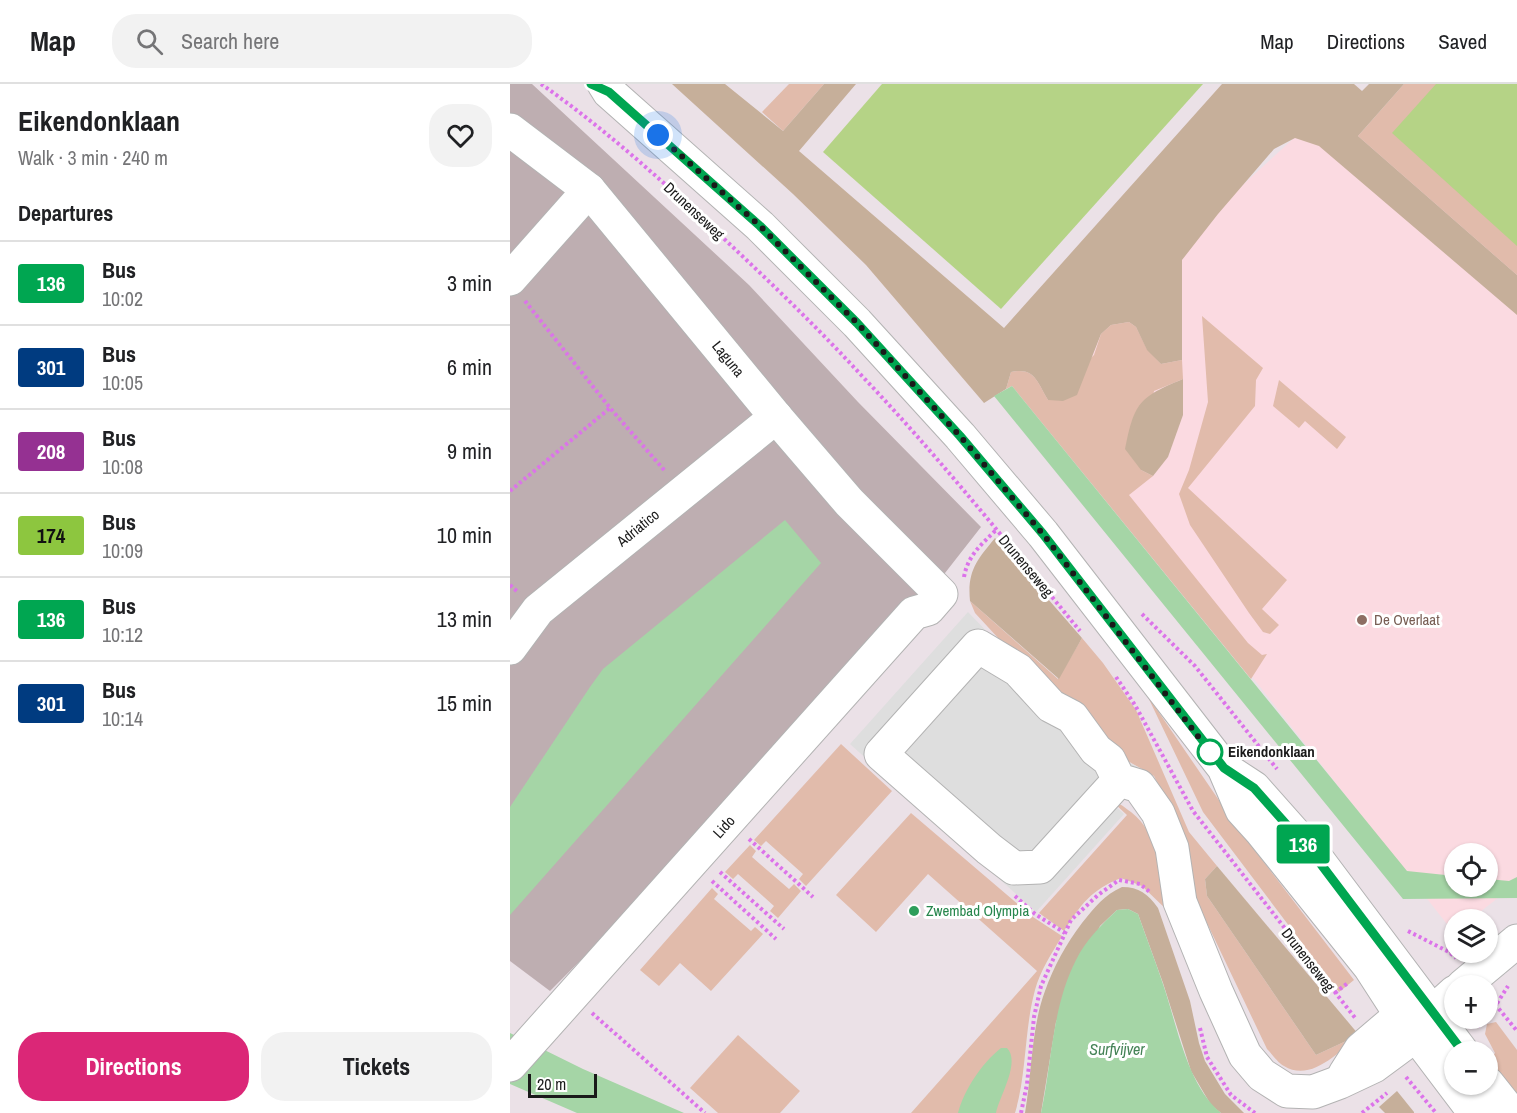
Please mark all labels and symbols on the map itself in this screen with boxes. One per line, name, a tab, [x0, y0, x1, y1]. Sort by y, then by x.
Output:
your location	[643, 120, 673, 150]
street label: Drunenseweg	[659, 177, 729, 244]
street label: Laguna	[707, 336, 750, 381]
street label: Adriatico	[611, 504, 664, 552]
street label: Drunenseweg	[994, 530, 1059, 602]
place label: De Overlaat	[1374, 609, 1440, 630]
marker: De Overlaat	[1355, 613, 1369, 627]
marker: Eikendonklaan	[1197, 739, 1223, 765]
place label: Eikendonklaan	[1228, 741, 1315, 762]
street label: Lido	[708, 811, 740, 843]
line badge: 136	[1268, 824, 1338, 864]
place label: Zwembad Olympia	[926, 900, 1029, 921]
marker: Zwembad Olympia	[907, 904, 921, 918]
street label: Drunenseweg	[1277, 923, 1340, 996]
water label: Surfvijver	[1089, 1038, 1145, 1060]
scale bar	[528, 1071, 597, 1098]

